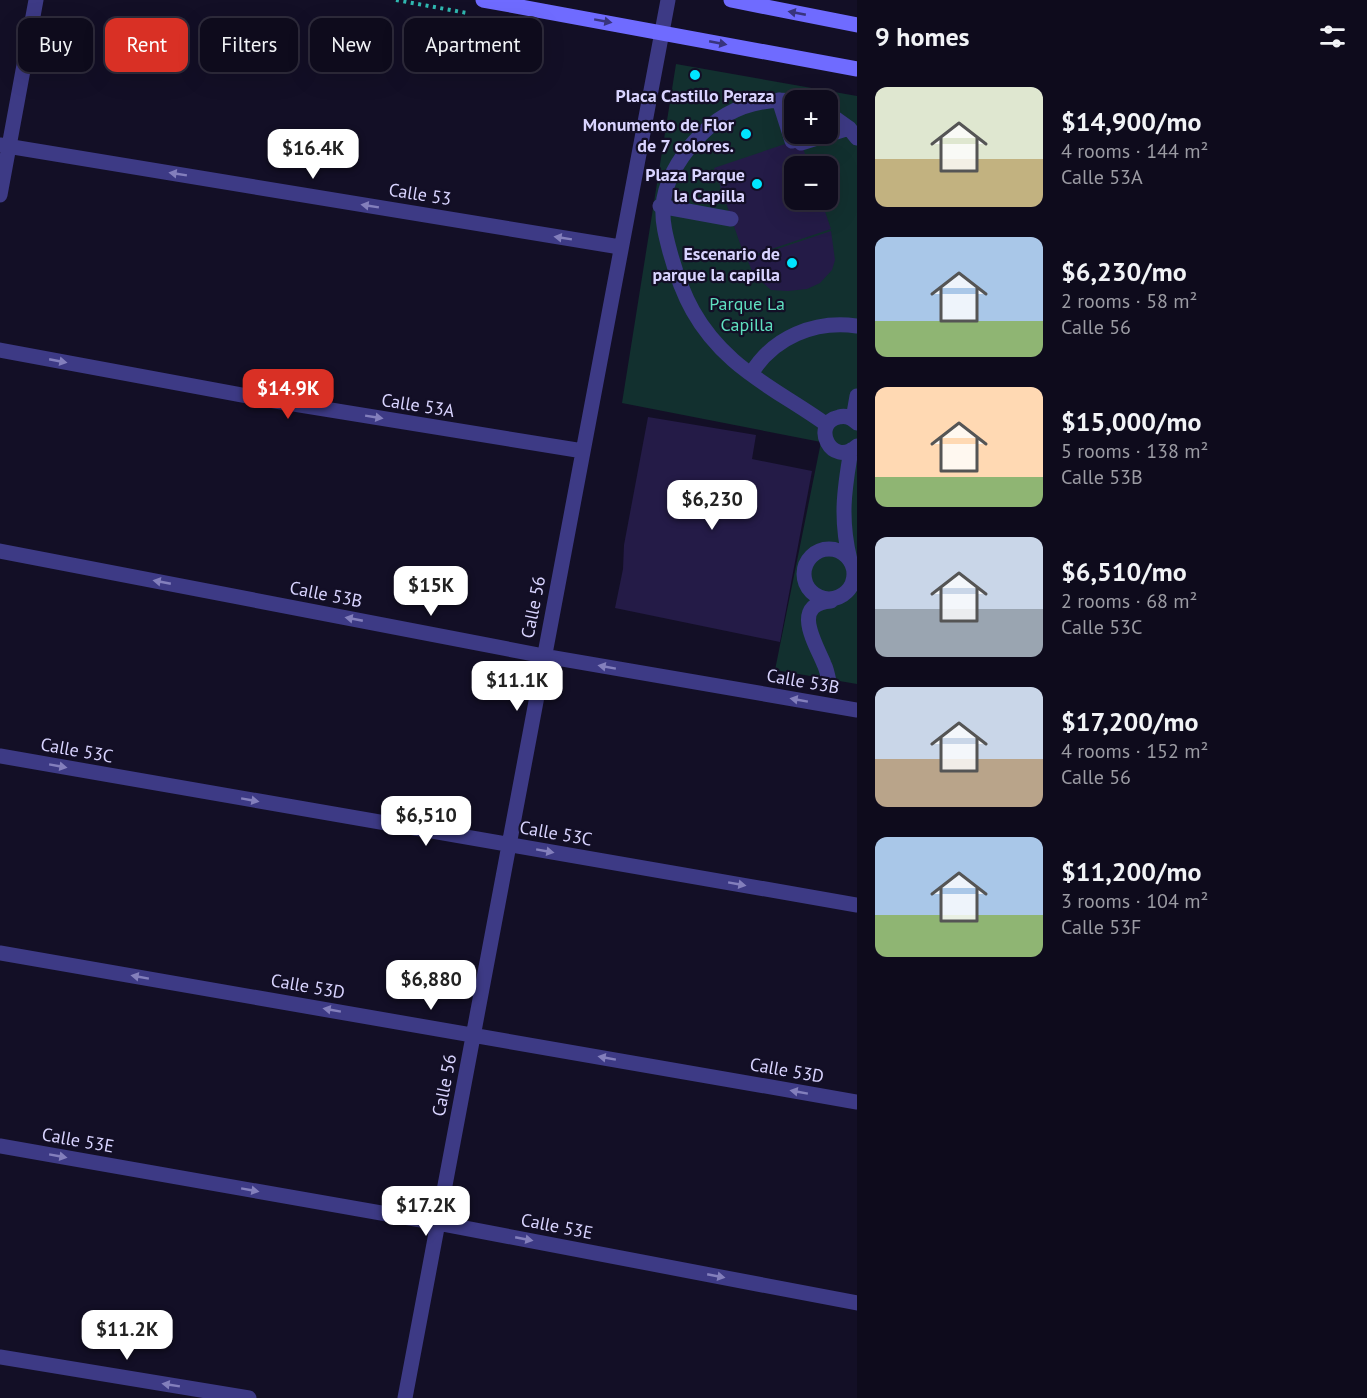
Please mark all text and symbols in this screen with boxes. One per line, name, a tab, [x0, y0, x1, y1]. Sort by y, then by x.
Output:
one-way arrow	[787, 8, 806, 17]
one-way arrow	[593, 17, 612, 26]
chip: Buy	[18, 18, 93, 72]
chip: Rent	[105, 18, 188, 72]
chip: Filters	[200, 18, 298, 72]
chip: New	[310, 18, 392, 72]
chip: Apartment	[404, 18, 542, 72]
text: 9 homes	[875, 20, 970, 53]
icon: filters	[1316, 20, 1349, 53]
one-way arrow	[709, 39, 728, 48]
marker: Placa Castillo Peraza	[688, 68, 702, 82]
place label: Placa Castillo Peraza	[615, 84, 775, 107]
map controls	[784, 90, 838, 210]
button: +	[784, 90, 838, 144]
text: $14,900/mo	[1061, 105, 1202, 138]
icon: home	[923, 111, 995, 183]
place label: Monumento de Flor de 7 colores.	[583, 113, 735, 157]
marker: Monumento de Flor de 7 colores.	[739, 127, 753, 141]
pin: $16.4K	[264, 129, 362, 180]
text: $16.4K	[282, 135, 344, 161]
text: 4 rooms · 144 m²	[1061, 138, 1208, 164]
button: −	[784, 156, 838, 210]
place label: Plaza Parque la Capilla	[645, 163, 745, 207]
text: Calle 53A	[1061, 164, 1143, 190]
one-way arrow	[168, 170, 187, 179]
marker: Plaza Parque la Capilla	[750, 177, 764, 191]
street label: Calle 53	[387, 178, 453, 210]
one-way arrow	[361, 201, 380, 210]
one-way arrow	[553, 233, 572, 242]
place label: Escenario de parque la capilla	[652, 242, 780, 286]
text: $6,230/mo	[1061, 255, 1187, 288]
marker: Escenario de parque la capilla	[785, 256, 799, 270]
icon: home	[923, 261, 995, 333]
text: 2 rooms · 58 m²	[1061, 288, 1197, 314]
park label: Parque La Capilla	[709, 292, 785, 336]
text: Calle 56	[1061, 314, 1131, 340]
one-way arrow	[48, 357, 67, 366]
pin: $14.9K	[239, 369, 337, 420]
text: $14.9K	[257, 375, 319, 401]
street label: Calle 53A	[380, 388, 457, 422]
text: $15,000/mo	[1061, 405, 1202, 438]
icon: home	[923, 411, 995, 483]
one-way arrow	[364, 413, 383, 422]
text: 5 rooms · 138 m²	[1061, 438, 1208, 464]
text: Calle 53B	[1061, 464, 1143, 490]
pin: $6,230	[663, 480, 761, 531]
text: $6,230	[681, 486, 743, 512]
text: $6,510/mo	[1061, 555, 1187, 588]
icon: home	[923, 561, 995, 633]
pin: $15K	[395, 566, 467, 617]
text: $15K	[408, 572, 454, 598]
street label: Calle 56	[516, 574, 550, 640]
street label: Calle 53B	[288, 576, 364, 612]
one-way arrow	[153, 577, 172, 586]
text: 2 rooms · 68 m²	[1061, 588, 1197, 614]
one-way arrow	[344, 614, 363, 623]
text: Calle 53C	[1061, 614, 1142, 640]
pin: $11.1K	[468, 661, 566, 712]
one-way arrow	[598, 662, 617, 671]
street label: Calle 53B	[765, 663, 841, 699]
text: $11.1K	[486, 667, 548, 693]
one-way arrow	[790, 695, 809, 704]
text: $17,200/mo	[1061, 705, 1198, 738]
icon: home	[923, 711, 995, 783]
street label: Calle 53C	[39, 732, 115, 768]
text: 4 rooms · 152 m²	[1061, 738, 1208, 764]
one-way arrow	[48, 762, 67, 771]
text: Calle 56	[1061, 764, 1131, 790]
one-way arrow	[240, 796, 259, 805]
pin: $6,510	[377, 796, 475, 847]
text: $6,510	[395, 802, 457, 828]
street label: Calle 53C	[518, 815, 594, 851]
one-way arrow	[536, 847, 555, 856]
text: $11,200/mo	[1061, 855, 1202, 888]
icon: home	[923, 861, 995, 933]
one-way arrow	[728, 880, 747, 889]
text: 3 rooms · 104 m²	[1061, 888, 1208, 914]
text: Calle 53F	[1061, 914, 1141, 940]
pin: $6,880	[382, 960, 480, 1011]
text: $6,880	[400, 966, 462, 992]
street label: Calle 53D	[269, 968, 347, 1004]
one-way arrow	[131, 972, 150, 981]
one-way arrow	[323, 1006, 342, 1015]
street label: Calle 56	[427, 1052, 461, 1118]
street label: Calle 53D	[748, 1052, 826, 1088]
one-way arrow	[598, 1054, 617, 1063]
one-way arrow	[790, 1087, 809, 1096]
street label: Calle 53E	[40, 1122, 116, 1158]
one-way arrow	[48, 1152, 67, 1161]
one-way arrow	[240, 1186, 259, 1195]
pin: $17.2K	[377, 1186, 475, 1237]
text: $17.2K	[396, 1192, 456, 1218]
street label: Calle 53E	[519, 1208, 595, 1244]
one-way arrow	[515, 1235, 534, 1244]
one-way arrow	[707, 1272, 726, 1281]
pin: $11.2K	[78, 1310, 176, 1361]
text: $11.2K	[96, 1316, 158, 1342]
one-way arrow	[161, 1380, 180, 1389]

